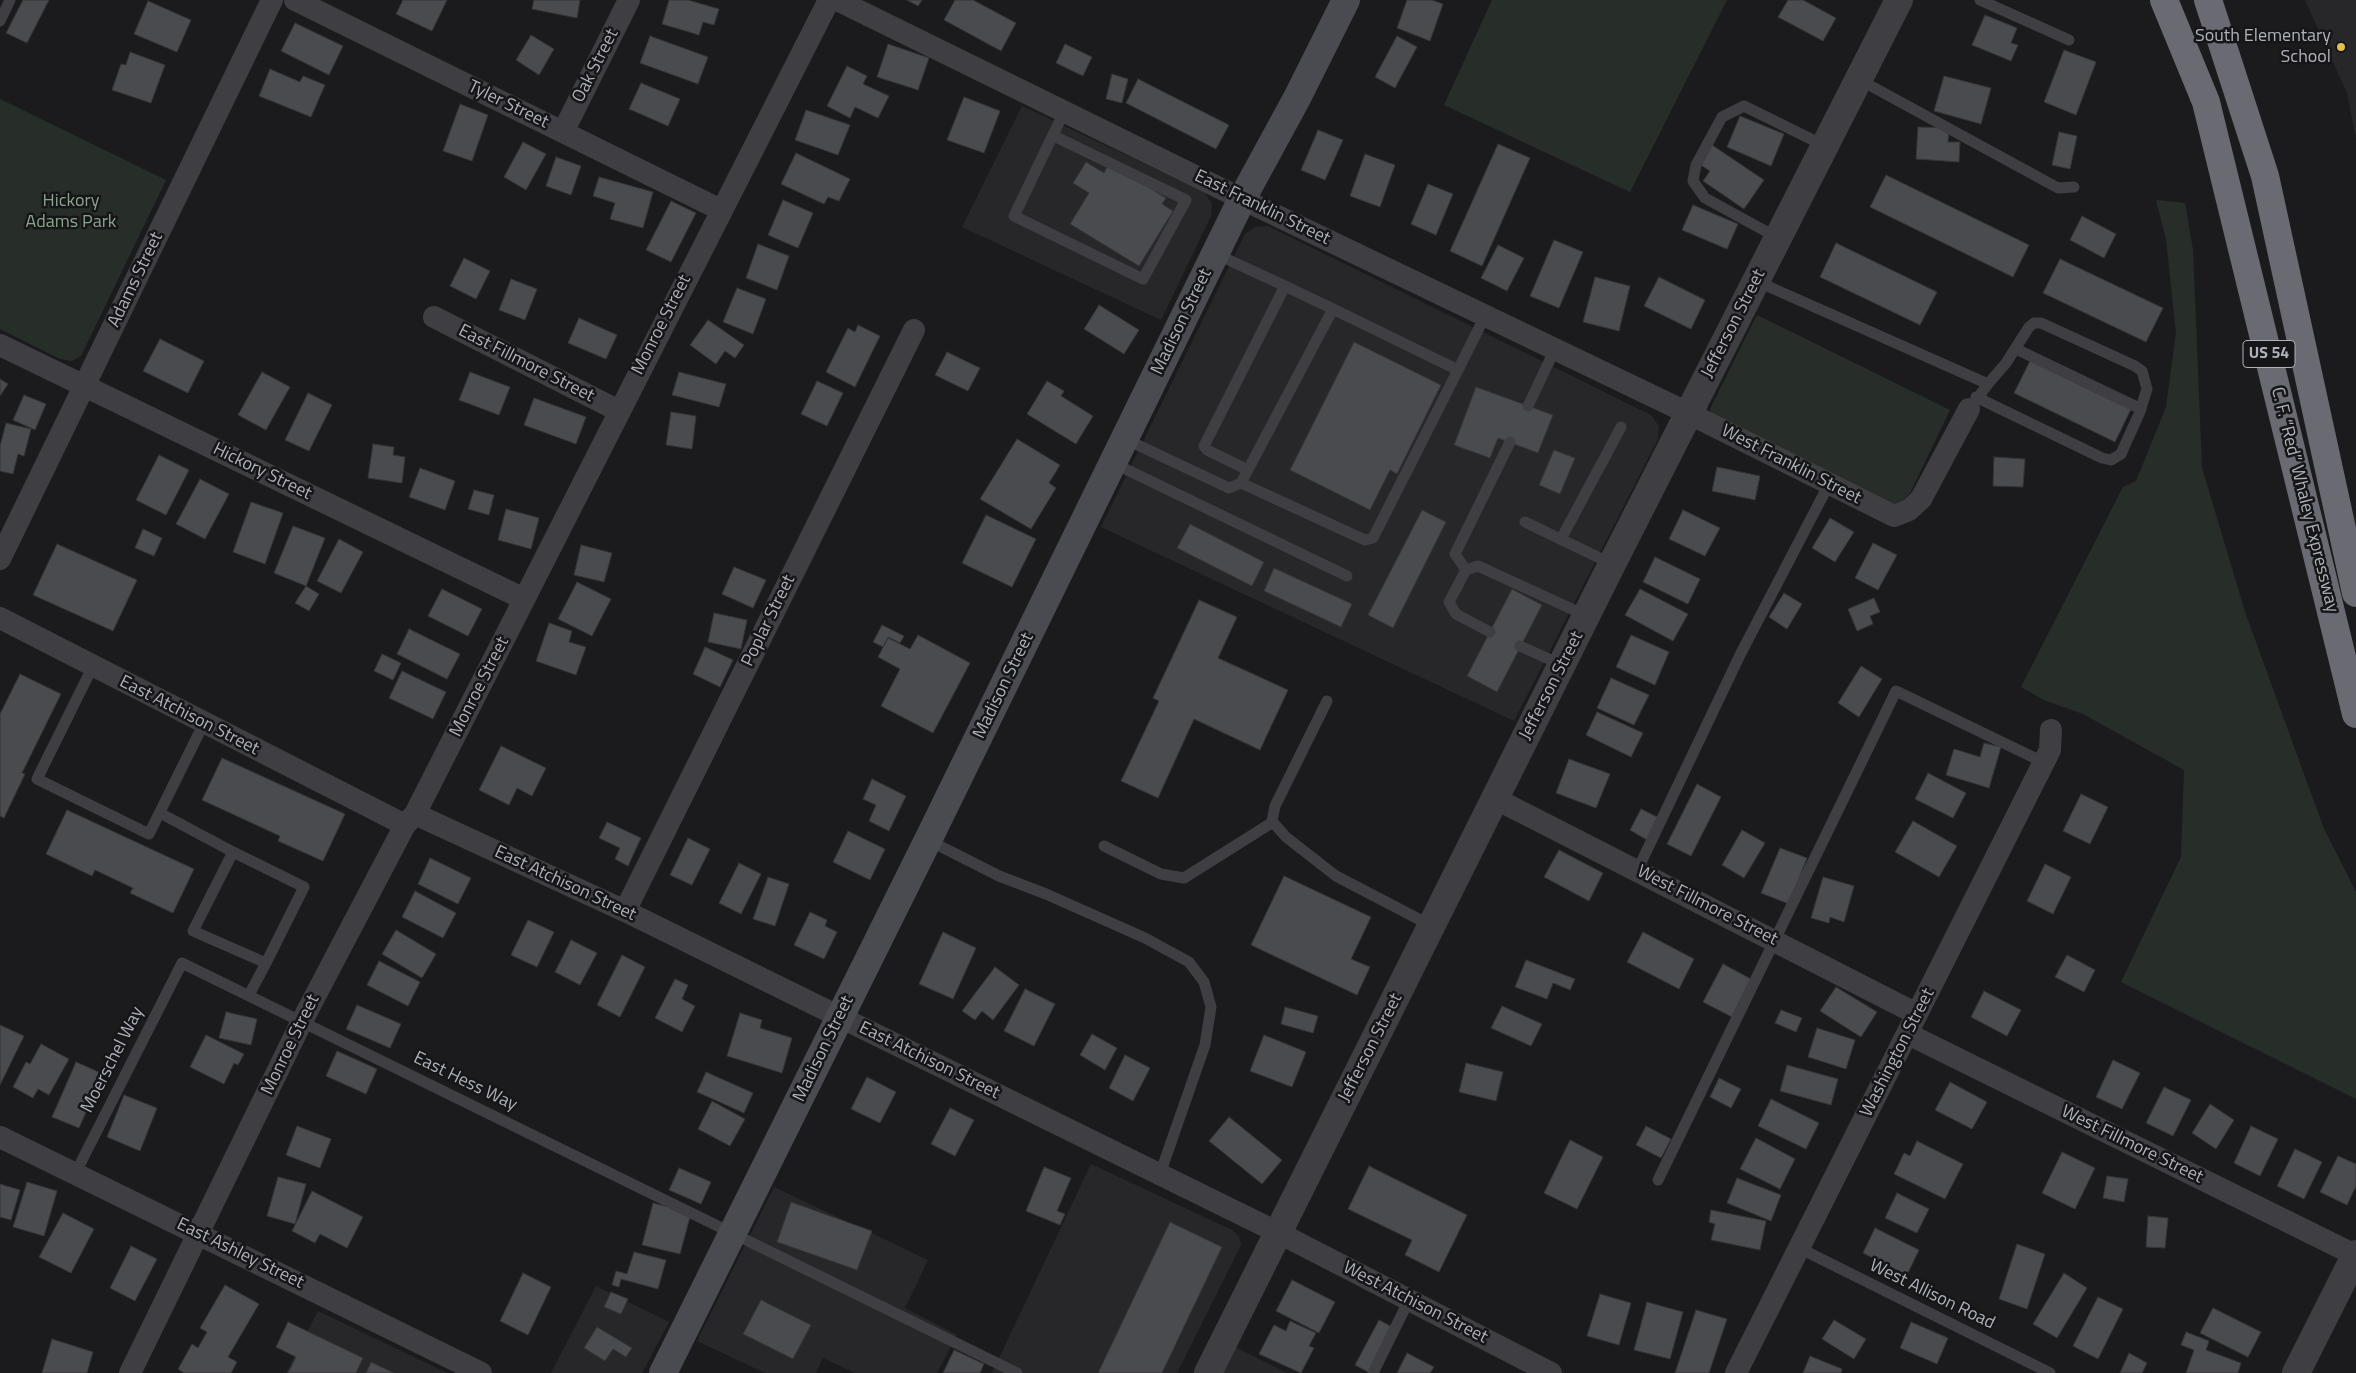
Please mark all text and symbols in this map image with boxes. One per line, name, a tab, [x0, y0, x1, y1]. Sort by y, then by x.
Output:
street label: Oak Street	[568, 26, 624, 106]
place label: South Elementary School	[2195, 26, 2331, 68]
marker: South Elementary School	[2335, 41, 2347, 53]
street label: Tyler Street	[464, 76, 552, 134]
street label: East Franklin Street	[1191, 166, 1333, 250]
park label: Hickory Adams Park	[26, 191, 116, 233]
street label: Adams Street	[104, 229, 168, 331]
street label: Madison Street	[1147, 265, 1217, 379]
street label: Jefferson Street	[1697, 266, 1771, 382]
street label: Monroe Street	[628, 271, 696, 379]
street label: East Fillmore Street	[455, 320, 597, 408]
road number: US 54	[2243, 340, 2295, 368]
street label: C. F. “Red” Whaley Expressway	[2265, 385, 2343, 615]
street label: West Franklin Street	[1717, 420, 1865, 510]
street label: Hickory Street	[209, 439, 315, 505]
street label: Poplar Street	[738, 572, 800, 670]
street label: Jefferson Street	[1515, 628, 1589, 744]
street label: Madison Street	[969, 629, 1039, 743]
street label: Monroe Street	[446, 633, 514, 741]
street label: East Atchison Street	[116, 671, 262, 761]
street label: East Atchison Street	[491, 842, 639, 926]
street label: West Fillmore Street	[1633, 861, 1781, 951]
street label: Washington Street	[1856, 985, 1940, 1121]
street label: Jefferson Street	[1334, 990, 1408, 1106]
street label: Monroe Street	[257, 991, 325, 1099]
street label: Madison Street	[789, 992, 859, 1106]
street label: Moerschel Way	[77, 1003, 149, 1117]
street label: East Atchison Street	[855, 1018, 1003, 1104]
street label: East Hess Way	[410, 1048, 520, 1116]
street label: West Fillmore Street	[2058, 1101, 2206, 1189]
street label: East Ashley Street	[173, 1214, 307, 1294]
street label: West Allison Road	[1866, 1255, 1998, 1335]
street label: West Atchison Street	[1339, 1257, 1491, 1349]

